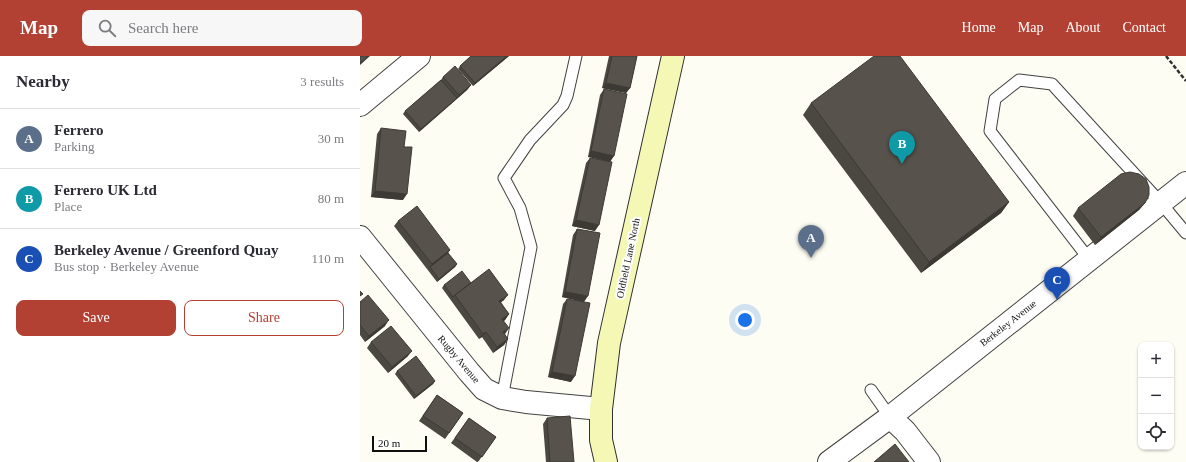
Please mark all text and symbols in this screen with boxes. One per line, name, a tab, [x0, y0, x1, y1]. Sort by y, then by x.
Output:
search box	[82, 10, 362, 46]
text: Map	[20, 17, 58, 38]
icon: search	[96, 17, 118, 39]
text: Search here	[128, 20, 198, 36]
text: Home	[962, 20, 996, 35]
text: Map	[1018, 20, 1043, 35]
text: About	[1065, 20, 1100, 35]
text: Contact	[1122, 20, 1166, 35]
text: Nearby	[16, 72, 70, 91]
text: 3 results	[300, 74, 344, 89]
text: Ferrero	[54, 122, 103, 138]
text: A	[24, 131, 34, 146]
text: 30 m	[318, 131, 344, 146]
pin: B	[889, 131, 915, 164]
text: Parking	[54, 139, 94, 154]
text: Ferrero UK Ltd	[54, 182, 157, 198]
text: B	[25, 191, 33, 206]
text: 80 m	[318, 191, 344, 206]
text: Place	[54, 199, 82, 214]
street label: Oldfield Lane North	[614, 217, 642, 299]
pin: A	[798, 225, 824, 258]
text: Berkeley Avenue / Greenford Quay	[54, 242, 278, 258]
text: C	[24, 251, 34, 266]
text: 110 m	[312, 251, 344, 266]
text: Bus stop · Berkeley Avenue	[54, 259, 199, 274]
pin: C	[1044, 267, 1070, 300]
street label: Berkeley Avenue	[978, 297, 1039, 348]
button: Save	[16, 300, 176, 336]
button: Share	[184, 300, 344, 336]
your location	[735, 310, 755, 330]
street label: Rugby Avenue	[436, 333, 483, 386]
map controls	[1138, 342, 1174, 450]
button: +	[1138, 342, 1174, 378]
button: −	[1138, 378, 1174, 414]
button: locate	[1138, 414, 1174, 450]
scale bar	[372, 434, 427, 453]
text: 20 m	[378, 437, 400, 449]

